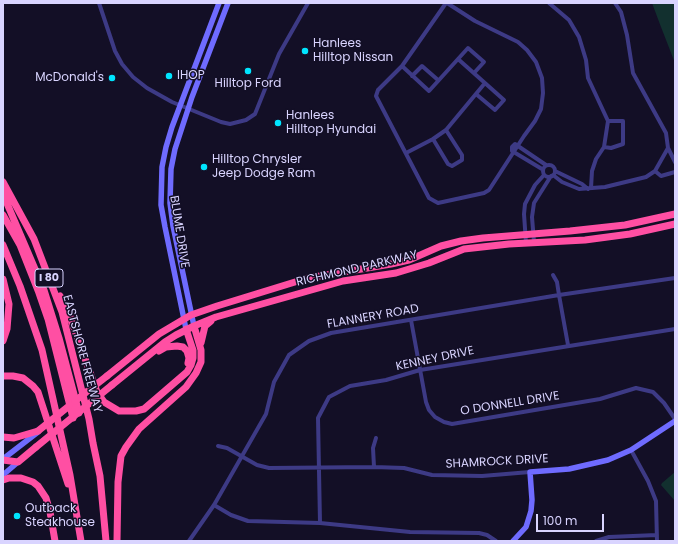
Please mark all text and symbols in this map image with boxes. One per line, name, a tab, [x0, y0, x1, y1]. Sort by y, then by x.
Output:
place label: Hanlees Hilltop Nissan	[313, 37, 393, 65]
marker: Hanlees Hilltop Nissan	[300, 46, 310, 56]
marker: Hilltop Ford	[243, 66, 253, 76]
place label: IHOP	[177, 69, 205, 83]
place label: McDonald's	[35, 71, 104, 85]
marker: IHOP	[164, 71, 174, 81]
marker: McDonald's	[107, 73, 117, 83]
place label: Hilltop Ford	[215, 77, 281, 91]
place label: Hanlees Hilltop Hyundai	[286, 109, 376, 137]
marker: Hanlees Hilltop Hyundai	[273, 118, 283, 128]
place label: Hilltop Chrysler Jeep Dodge Ram	[212, 153, 315, 181]
marker: Hilltop Chrysler Jeep Dodge Ram	[199, 162, 209, 172]
street label: BLUME DRIVE	[166, 195, 192, 269]
street label: RICHMOND PARKWAY	[295, 248, 419, 290]
road number: I 80	[35, 269, 63, 287]
street label: EASTSHORE FREEWAY	[59, 293, 105, 415]
street label: FLANNERY ROAD	[326, 302, 420, 332]
street label: KENNEY DRIVE	[395, 344, 475, 374]
street label: O DONNELL DRIVE	[459, 389, 561, 419]
street label: SHAMROCK DRIVE	[445, 452, 549, 472]
place label: Outback Steakhouse	[25, 502, 95, 530]
scale bar	[538, 506, 606, 532]
marker: Outback Steakhouse	[12, 511, 22, 521]
text: 100 m	[543, 512, 577, 529]

